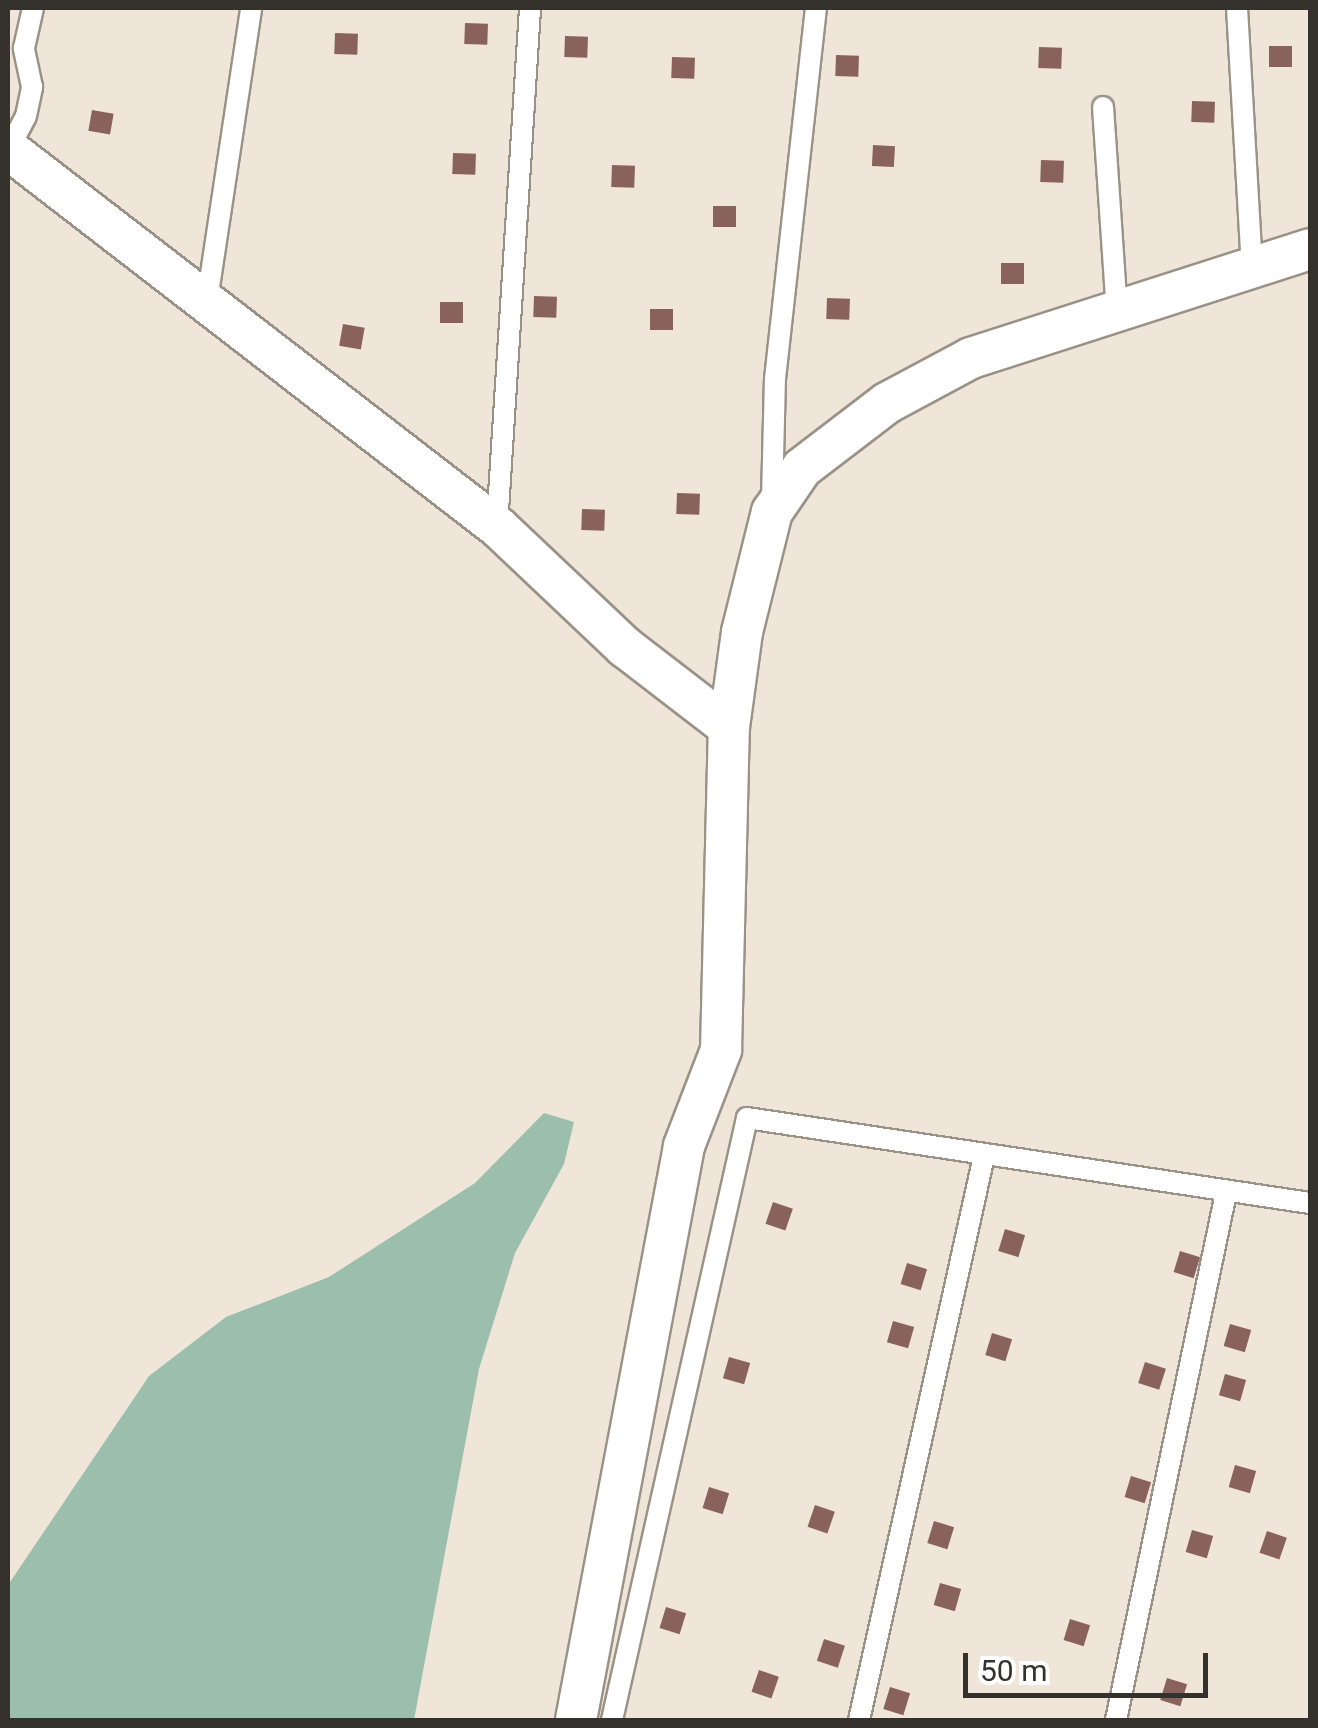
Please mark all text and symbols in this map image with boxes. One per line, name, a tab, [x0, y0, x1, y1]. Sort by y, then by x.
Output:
scale bar	[968, 1633, 1213, 1695]
text: 50 m	[980, 1653, 1047, 1688]

